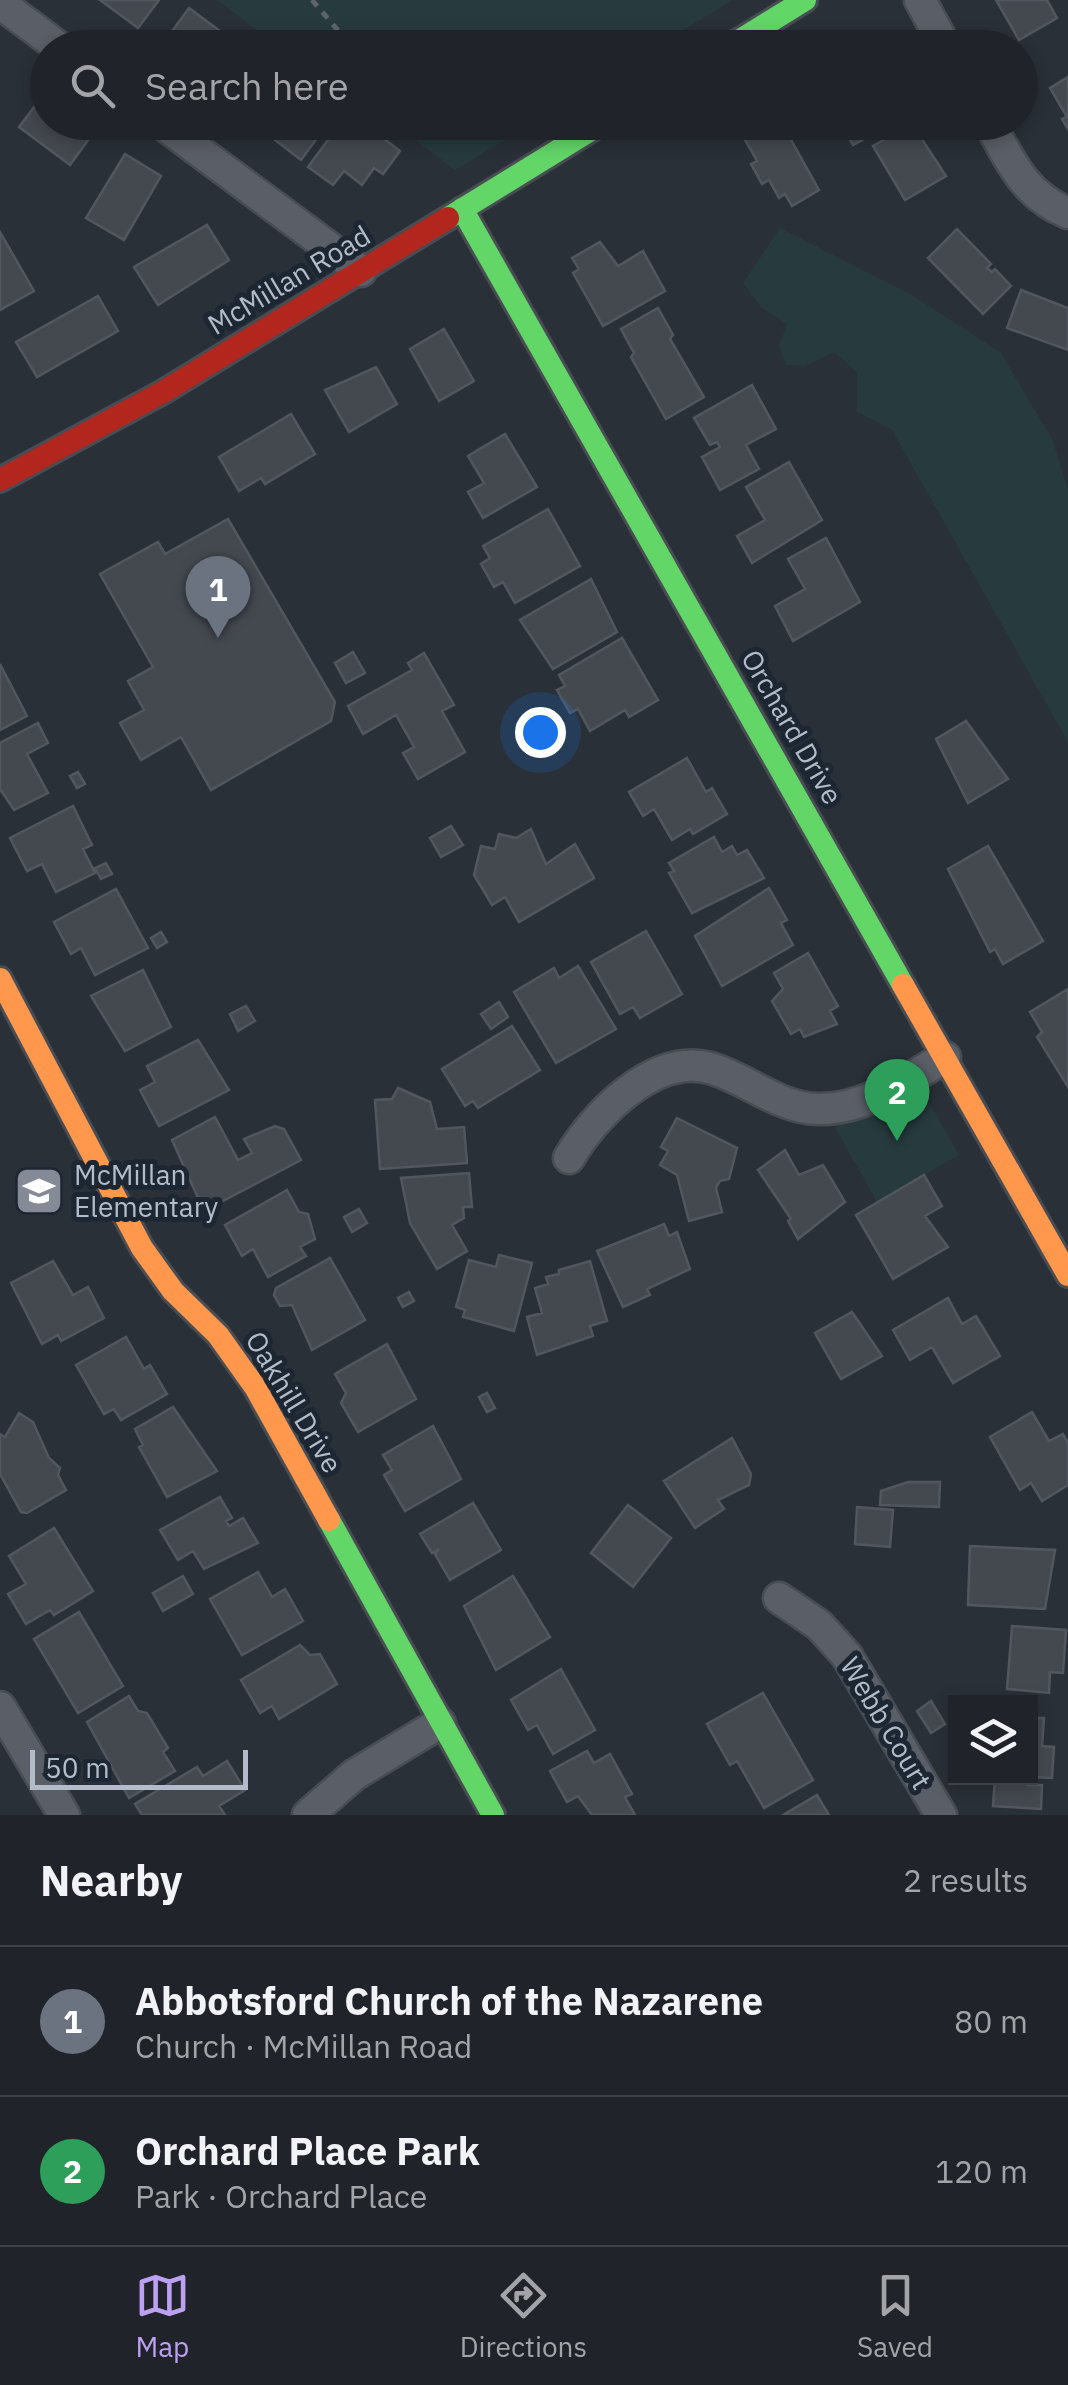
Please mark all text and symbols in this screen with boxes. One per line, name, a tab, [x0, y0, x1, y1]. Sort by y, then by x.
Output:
search box	[30, 30, 1038, 140]
icon: search	[65, 58, 120, 113]
text: Search here	[145, 61, 349, 110]
street label: McMillan Road	[201, 216, 377, 343]
pin: 1	[186, 556, 250, 638]
street label: Orchard Drive	[733, 643, 852, 811]
your location	[515, 707, 566, 758]
pin: 2	[864, 1058, 930, 1141]
place label: McMillan Elementary	[74, 1156, 218, 1225]
school or university icon: McMillan Elementary	[13, 1165, 65, 1217]
street label: Oakhill Drive	[238, 1324, 351, 1479]
street label: Webb Court	[832, 1650, 940, 1796]
map controls	[948, 1695, 1038, 1785]
button: layers	[948, 1695, 1038, 1785]
scale bar	[30, 1745, 248, 1790]
text: 50 m	[45, 1749, 110, 1786]
text: Nearby	[40, 1853, 182, 1908]
text: 2 results	[903, 1859, 1028, 1901]
text: Abbotsford Church of the Nazarene	[135, 1976, 763, 2025]
text: 1	[63, 2000, 82, 2042]
text: 80 m	[954, 2000, 1028, 2042]
text: Church · McMillan Road	[135, 2025, 472, 2067]
text: Orchard Place Park	[135, 2126, 480, 2175]
text: 2	[63, 2150, 82, 2192]
text: 120 m	[935, 2150, 1028, 2192]
text: Park · Orchard Place	[135, 2175, 427, 2217]
tab: Map	[135, 2268, 190, 2365]
tab: Directions	[460, 2268, 587, 2365]
tab: Saved	[857, 2268, 933, 2365]

